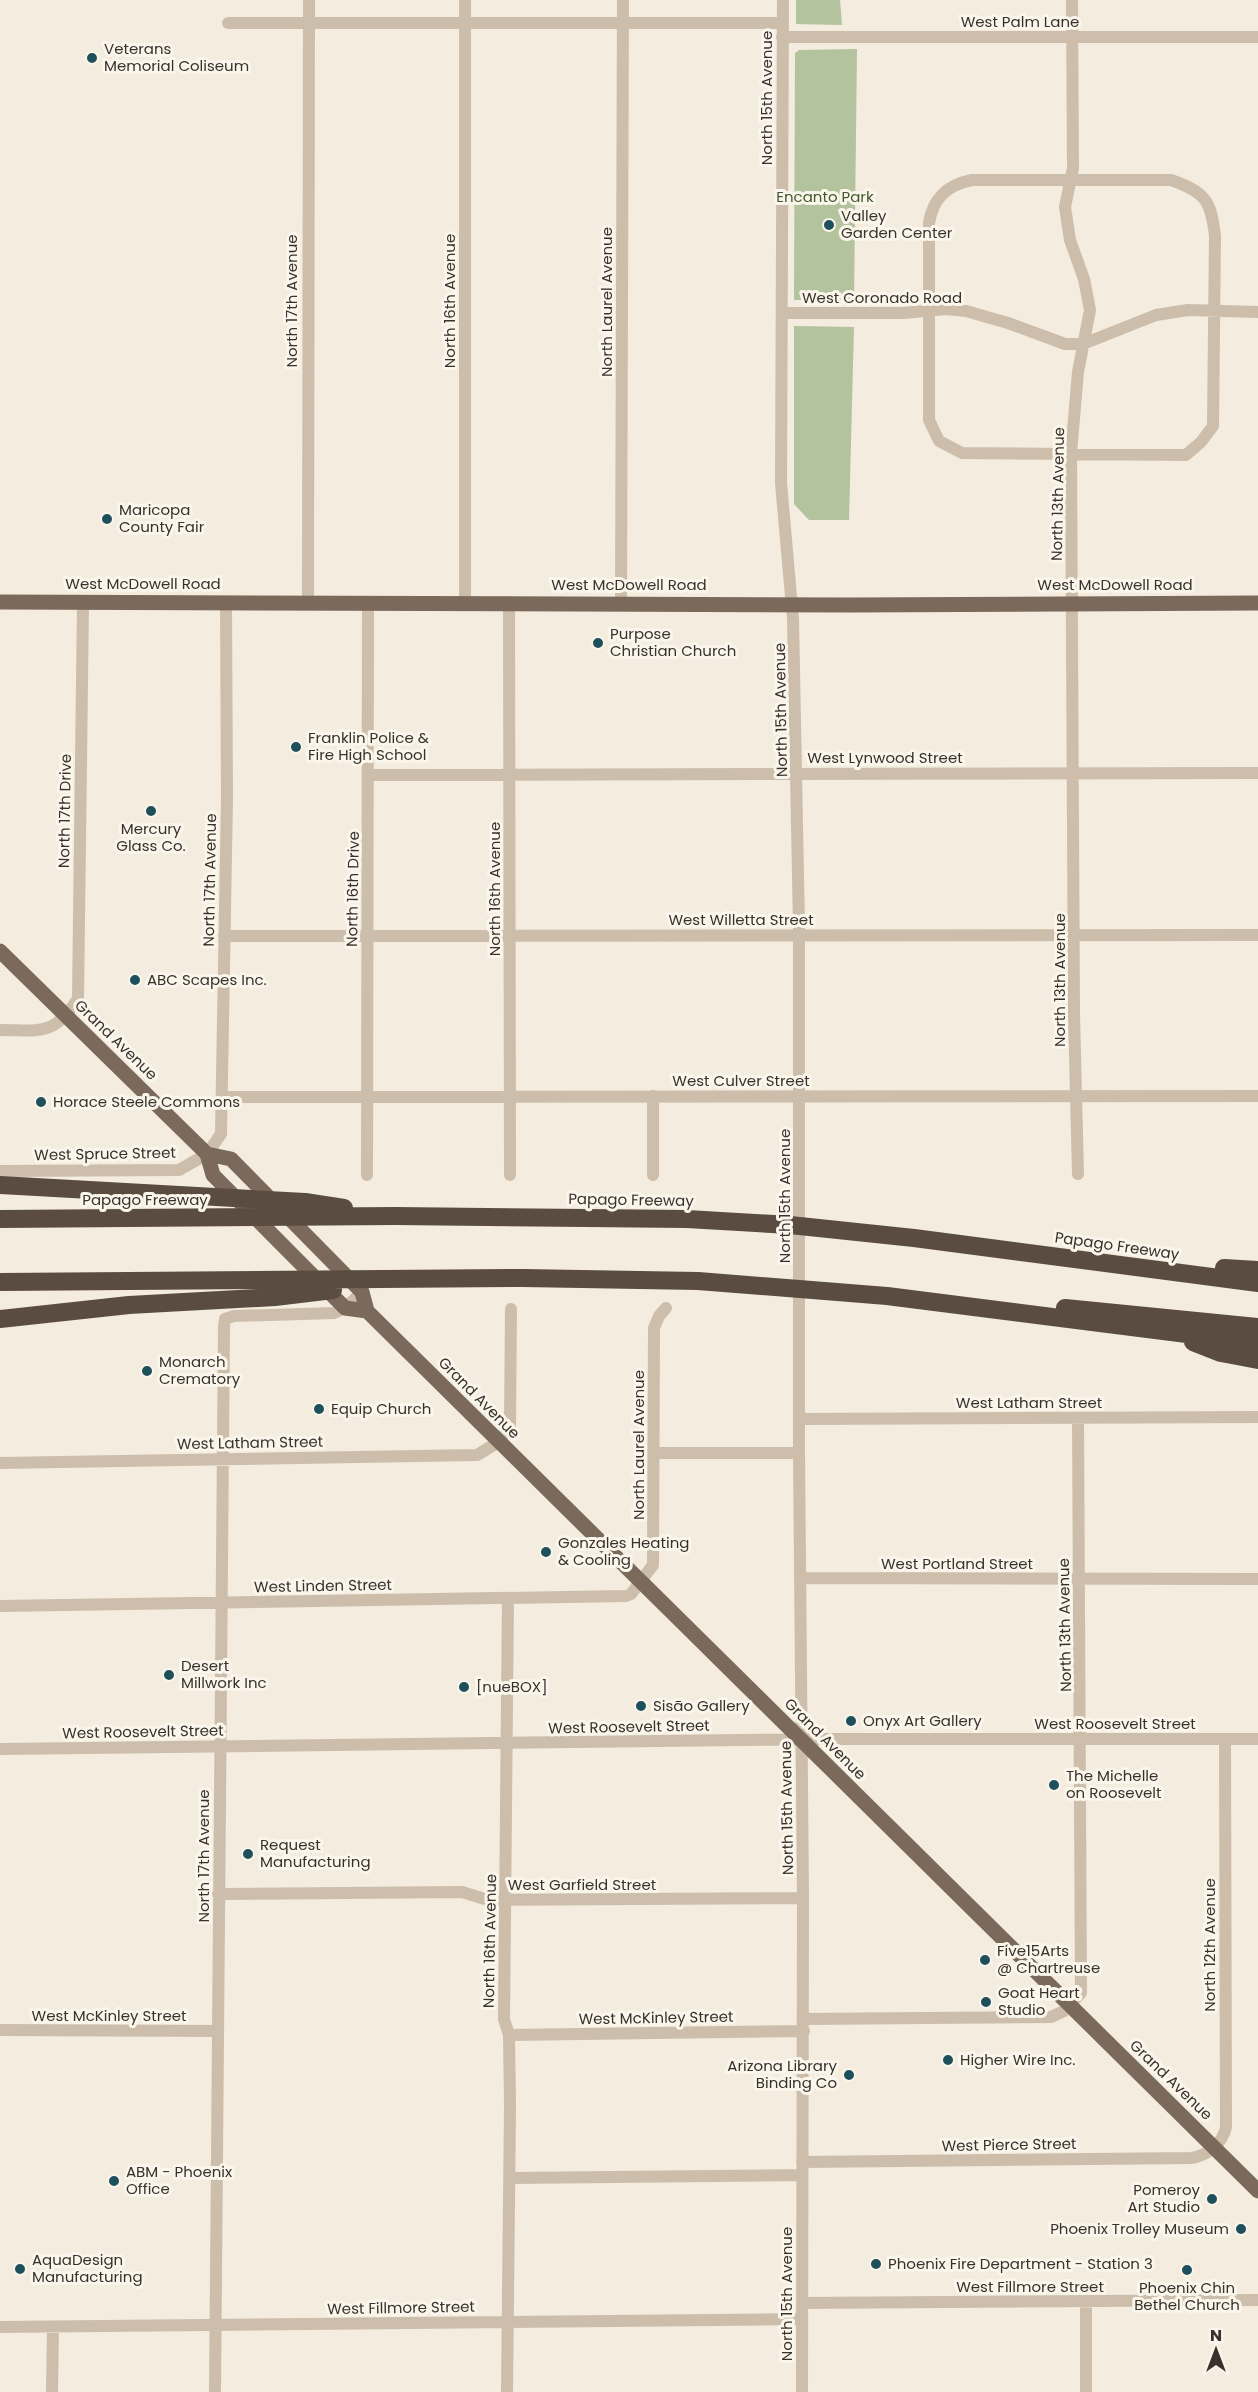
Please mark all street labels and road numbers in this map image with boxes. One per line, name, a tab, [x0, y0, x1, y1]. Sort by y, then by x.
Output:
street label: West Palm Lane	[961, 11, 1079, 32]
street label: North 15th Avenue	[756, 31, 777, 165]
street label: North Laurel Avenue	[596, 227, 617, 377]
street label: North 17th Avenue	[281, 234, 302, 368]
street label: North 16th Avenue	[439, 234, 460, 368]
street label: West Coronado Road	[802, 287, 962, 308]
street label: North 13th Avenue	[1046, 427, 1069, 561]
street label: West McDowell Road	[65, 573, 221, 594]
street label: West McDowell Road	[551, 574, 707, 595]
street label: West McDowell Road	[1037, 574, 1193, 595]
street label: North 15th Avenue	[769, 643, 792, 777]
street label: West Lynwood Street	[807, 747, 963, 768]
street label: North 17th Drive	[53, 754, 76, 868]
street label: North 17th Avenue	[198, 813, 221, 947]
street label: North 16th Avenue	[484, 822, 505, 956]
street label: North 16th Drive	[341, 831, 364, 947]
street label: West Willetta Street	[668, 909, 814, 930]
street label: North 13th Avenue	[1049, 913, 1070, 1047]
street label: Grand Avenue	[70, 995, 162, 1085]
street label: West Culver Street	[672, 1070, 810, 1091]
street label: North 15th Avenue	[774, 1129, 795, 1263]
street label: West Spruce Street	[34, 1142, 176, 1165]
street label: Papago Freeway	[568, 1188, 694, 1211]
street label: Papago Freeway	[82, 1189, 208, 1210]
street label: Papago Freeway	[1053, 1226, 1181, 1265]
street label: Grand Avenue	[434, 1352, 525, 1443]
street label: North Laurel Avenue	[628, 1370, 649, 1520]
street label: West Latham Street	[956, 1392, 1102, 1413]
street label: West Latham Street	[177, 1431, 323, 1454]
street label: West Portland Street	[881, 1553, 1033, 1574]
street label: North 13th Avenue	[1053, 1558, 1076, 1692]
street label: West Linden Street	[254, 1574, 392, 1597]
street label: Grand Avenue	[780, 1693, 871, 1784]
street label: West Roosevelt Street	[1034, 1713, 1196, 1734]
street label: West Roosevelt Street	[548, 1715, 710, 1738]
street label: West Roosevelt Street	[62, 1720, 224, 1743]
street label: North 15th Avenue	[775, 1741, 798, 1875]
street label: North 17th Avenue	[193, 1789, 214, 1923]
street label: North 16th Avenue	[478, 1874, 501, 2008]
street label: West Garfield Street	[508, 1874, 656, 1895]
street label: North 12th Avenue	[1199, 1878, 1220, 2012]
street label: West McKinley Street	[32, 2005, 186, 2026]
street label: West McKinley Street	[578, 2006, 734, 2029]
street label: Grand Avenue	[1125, 2035, 1217, 2125]
street label: West Pierce Street	[941, 2133, 1077, 2156]
street label: North 15th Avenue	[776, 2227, 797, 2361]
street label: West Fillmore Street	[956, 2276, 1104, 2297]
street label: West Fillmore Street	[327, 2296, 475, 2319]

